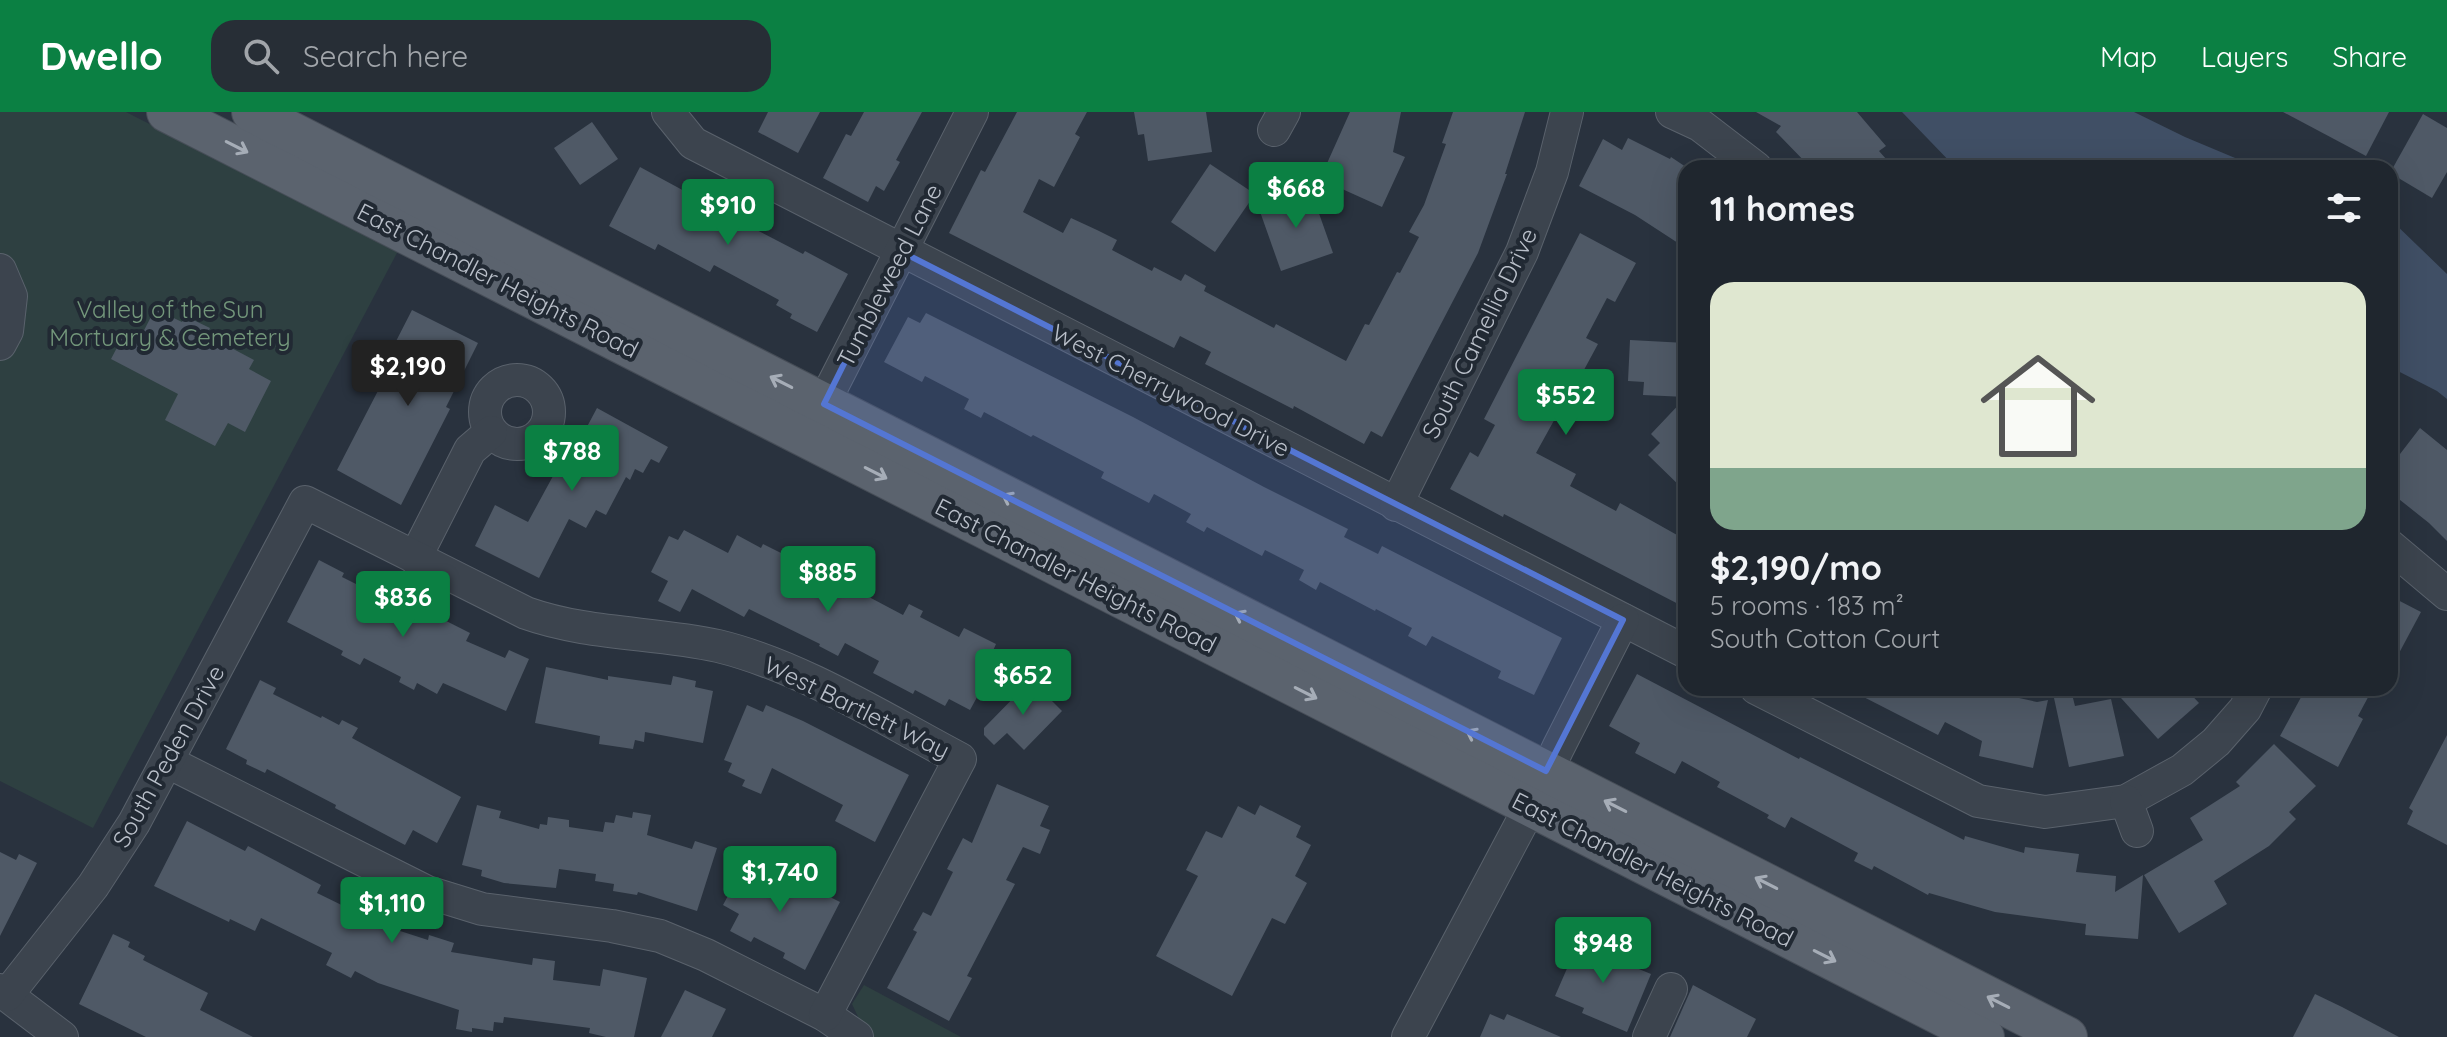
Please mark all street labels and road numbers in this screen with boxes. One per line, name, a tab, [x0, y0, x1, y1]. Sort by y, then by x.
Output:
street label: Tumbleweed Lane	[830, 178, 948, 372]
street label: East Chandler Heights Road	[352, 196, 644, 364]
street label: South Camellia Drive	[1415, 223, 1543, 443]
street label: West Cherrywood Drive	[1047, 317, 1295, 463]
street label: East Chandler Heights Road	[930, 491, 1222, 659]
street label: West Bartlett Way	[759, 649, 955, 765]
street label: South Peden Drive	[105, 660, 231, 852]
street label: East Chandler Heights Road	[1507, 785, 1799, 953]

